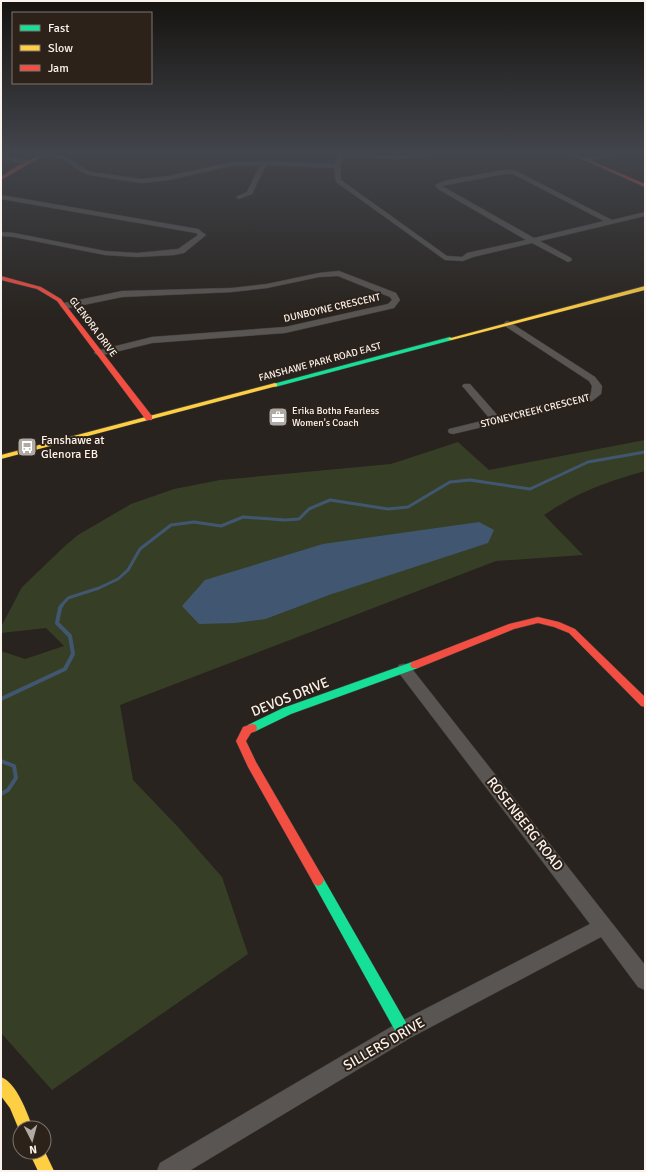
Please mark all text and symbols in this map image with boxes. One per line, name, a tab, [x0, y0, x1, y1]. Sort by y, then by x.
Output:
legend	[12, 12, 152, 84]
text: Fast	[48, 21, 69, 36]
text: Slow	[48, 41, 73, 56]
text: Jam	[48, 61, 69, 76]
street label: DUNBOYNE CRESCENT	[283, 291, 381, 325]
street label: GLENORA DRIVE	[67, 295, 120, 360]
street label: FANSHAWE PARK ROAD EAST	[257, 340, 383, 384]
street label: STONEYCREEK CRESCENT	[479, 392, 591, 430]
place label: Erika Botha Fearless Women's Coach	[292, 405, 380, 429]
office icon: Erika Botha Fearless Women's Coach	[267, 406, 289, 428]
place label: Fanshawe at Glenora EB	[41, 433, 105, 462]
bus stop icon: Fanshawe at Glenora EB	[16, 436, 38, 458]
street label: DEVOS DRIVE	[249, 674, 331, 720]
street label: ROSENBERG ROAD	[483, 774, 567, 874]
street label: SILLERS DRIVE	[340, 1014, 428, 1074]
north arrow	[12, 1120, 52, 1160]
text: N	[29, 1143, 37, 1156]

